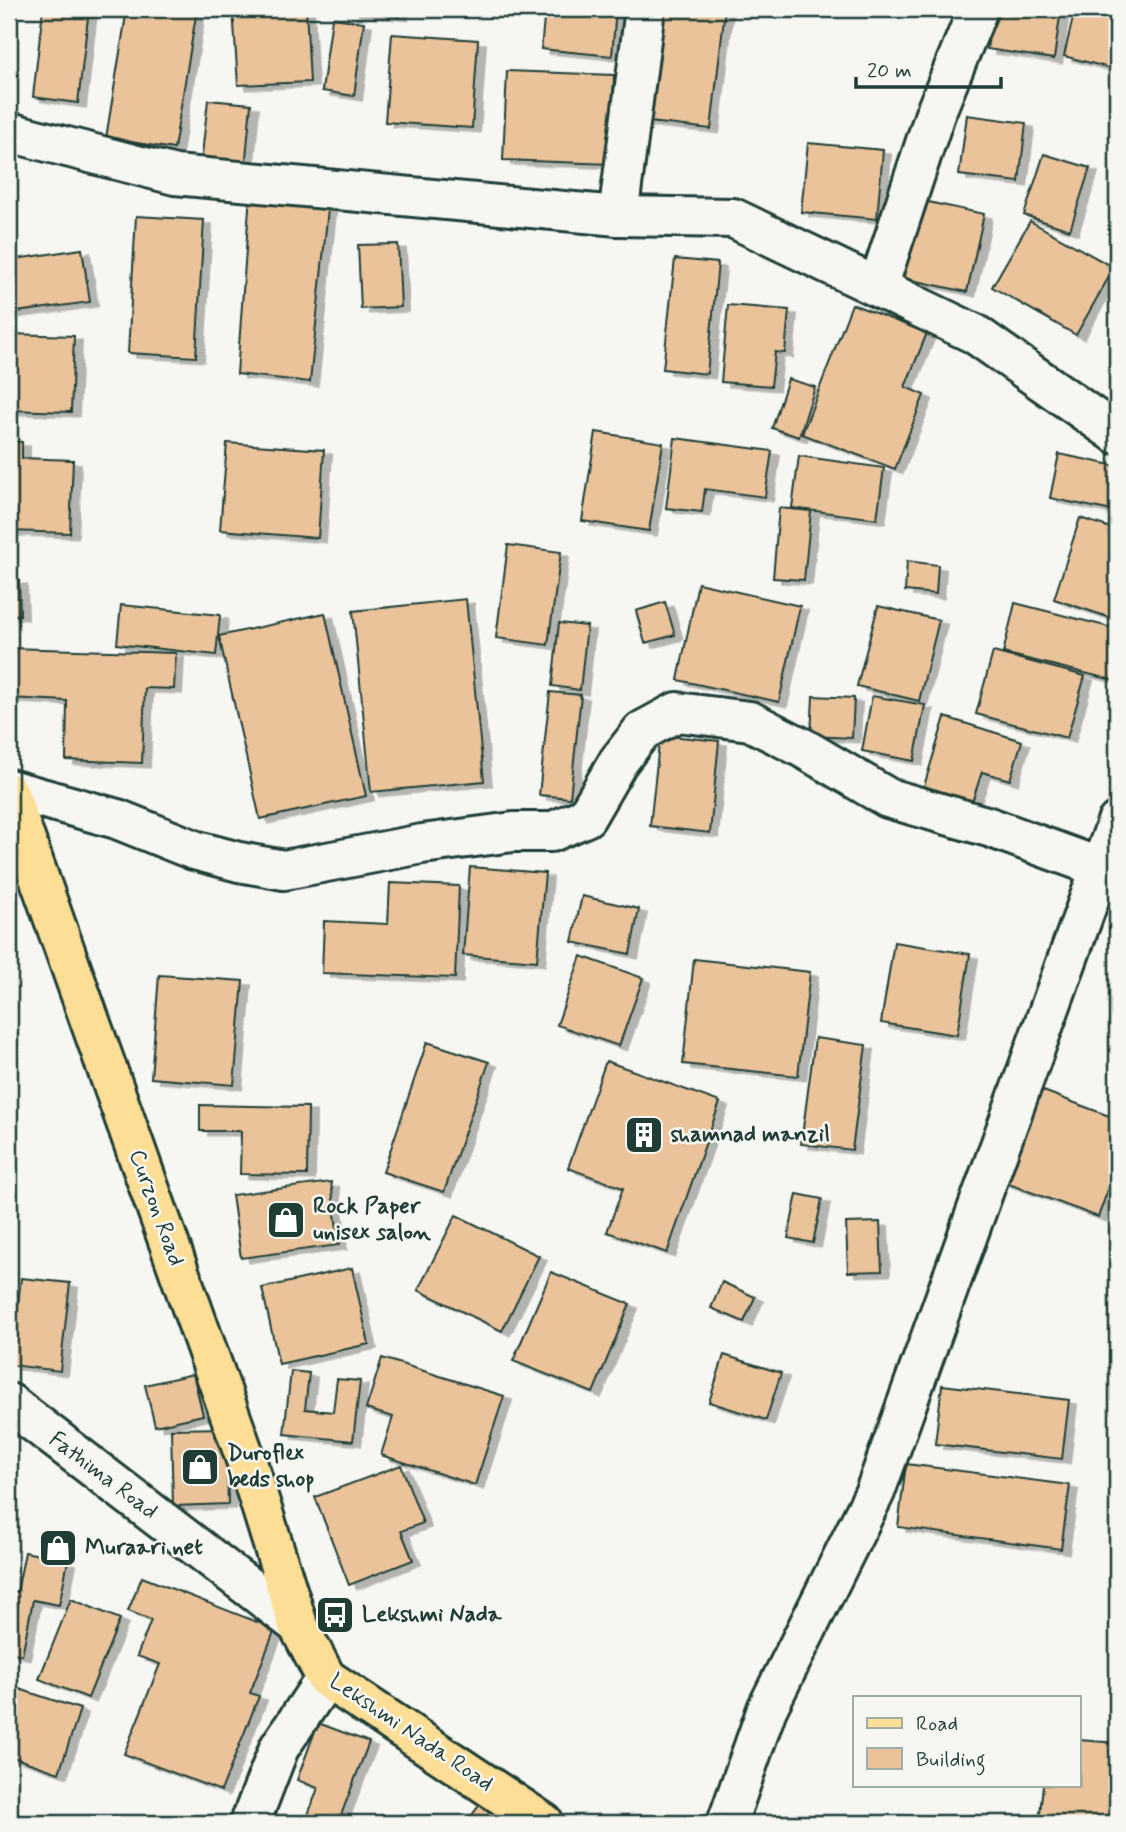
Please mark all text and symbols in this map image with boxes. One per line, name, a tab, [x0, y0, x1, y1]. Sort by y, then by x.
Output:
scale bar	[856, 46, 1002, 90]
text: 20 m	[867, 57, 912, 85]
building icon: shamnad manzil	[623, 1114, 665, 1156]
place label: shamnad manzil	[670, 1120, 830, 1150]
street label: Curzon Road	[121, 1146, 191, 1270]
place label: Rock Paper unisex salon	[313, 1192, 432, 1248]
shop icon: Rock Paper unisex salon	[265, 1199, 307, 1241]
street label: Fathima Road	[42, 1425, 164, 1527]
place label: Duroflex beds shop	[227, 1439, 315, 1495]
shop icon: Duroflex beds shop	[179, 1446, 221, 1488]
shop icon: Muraari net	[37, 1527, 79, 1569]
place label: Muraari net	[85, 1533, 203, 1563]
bus stop icon: Lekshmi Nada	[314, 1594, 356, 1636]
place label: Lekshmi Nada	[362, 1600, 503, 1630]
street label: Lekshmi Nada Road	[323, 1667, 499, 1799]
legend	[853, 1696, 1080, 1786]
text: Road	[916, 1710, 958, 1738]
text: Building	[916, 1746, 986, 1776]

